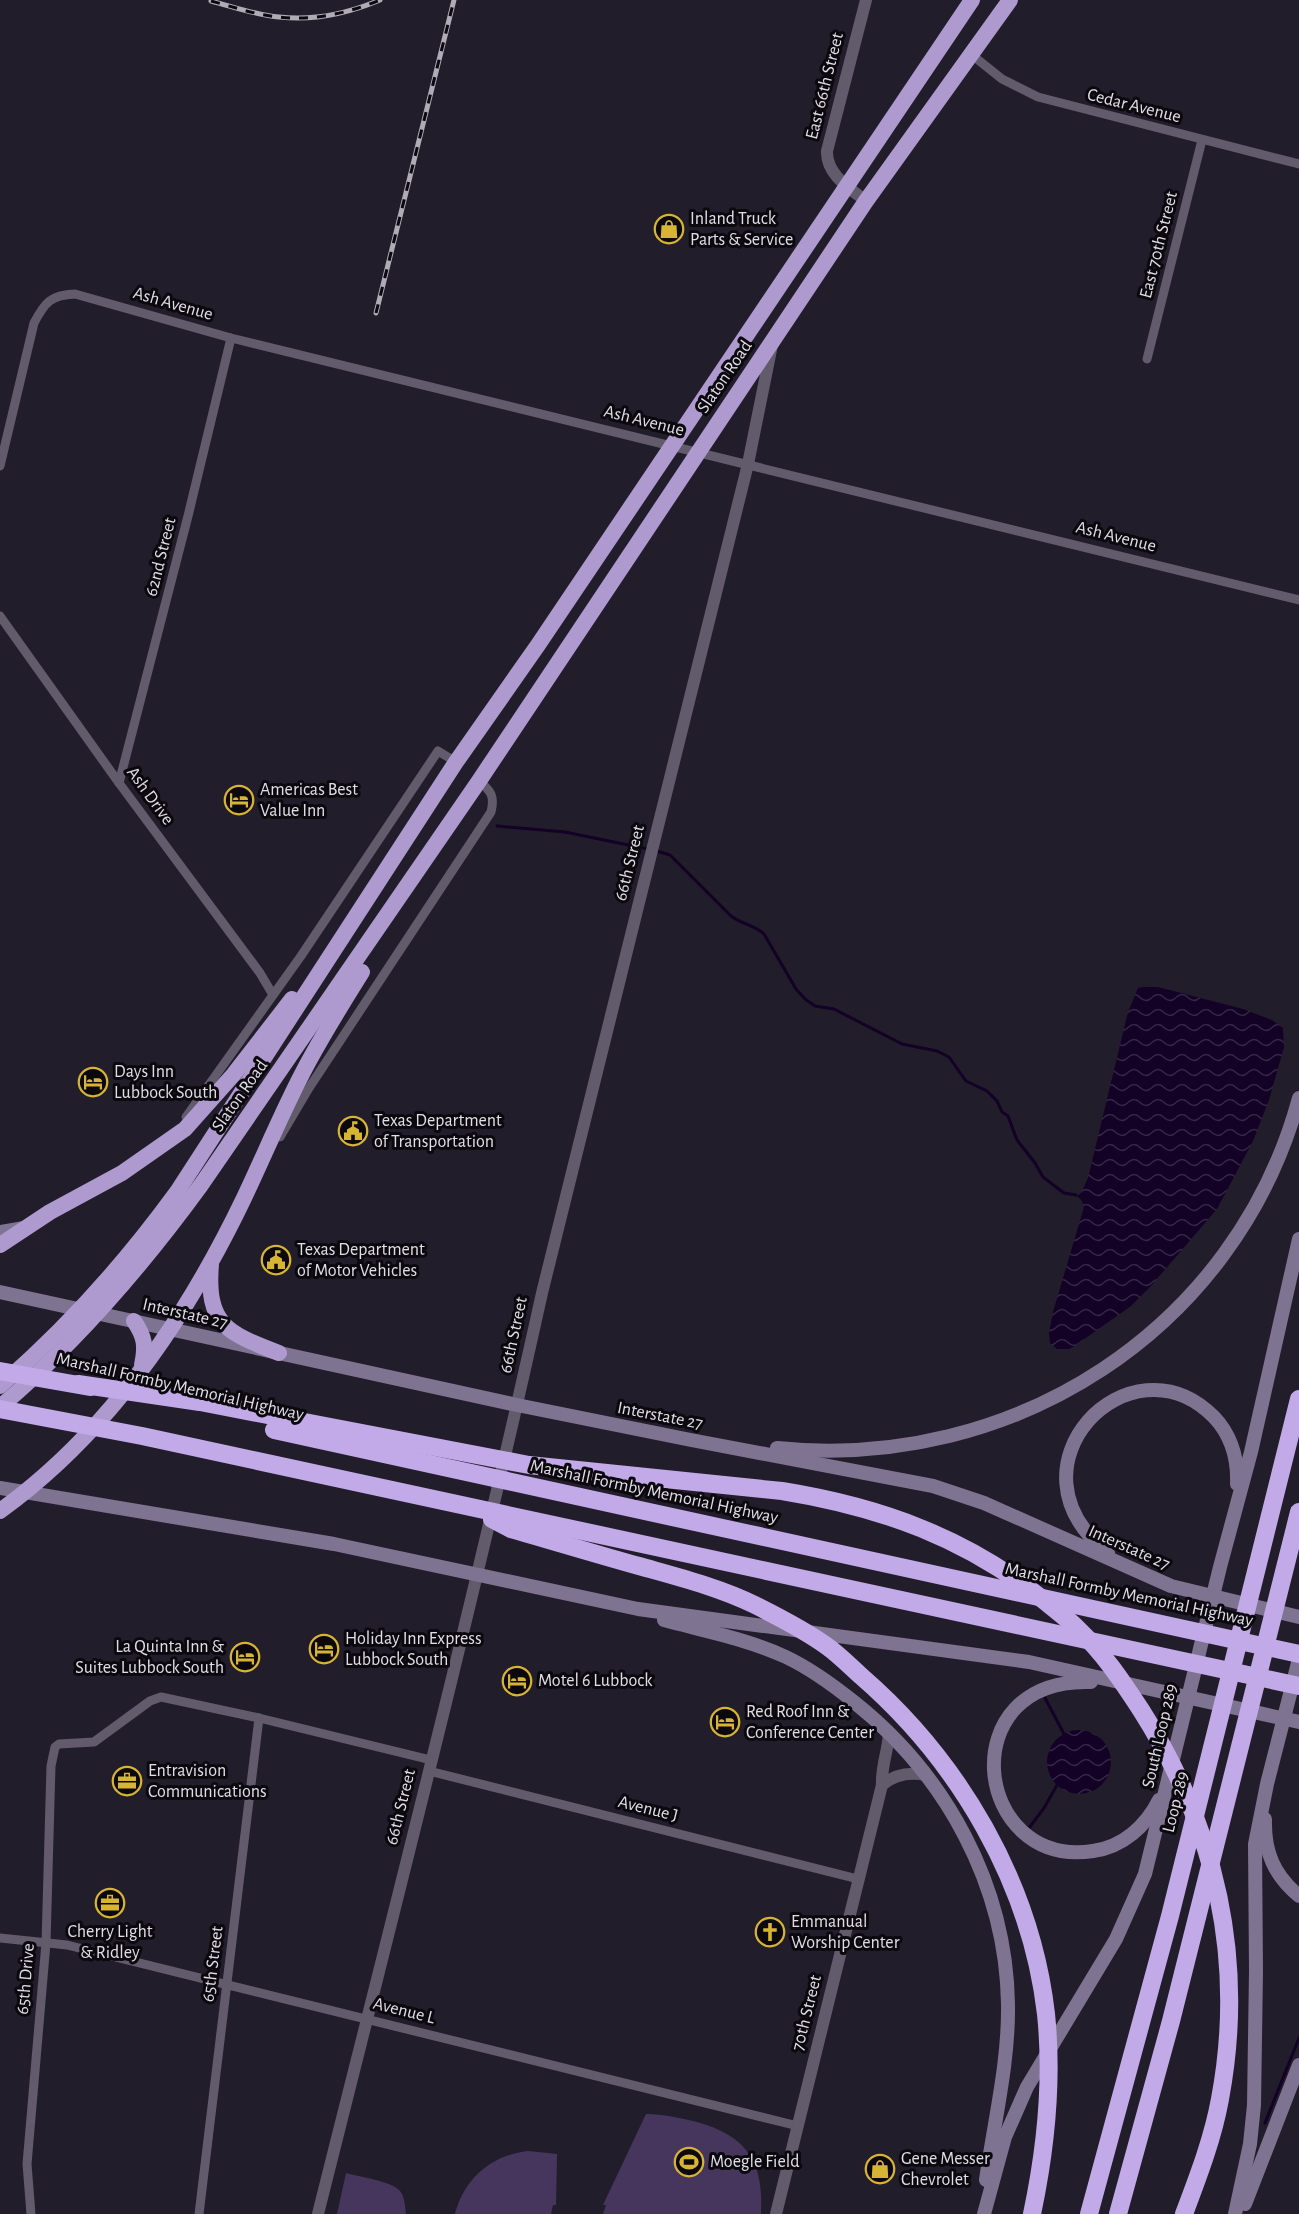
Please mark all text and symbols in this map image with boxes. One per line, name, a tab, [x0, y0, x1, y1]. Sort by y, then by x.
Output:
street label: East 66th Street	[803, 31, 847, 141]
street label: Cedar Avenue	[1085, 86, 1183, 126]
street label: East 70th Street	[1137, 189, 1181, 300]
place label: Inland Truck Parts & Service	[690, 210, 793, 249]
shop icon: Inland Truck Parts & Service	[653, 213, 685, 245]
street label: Ash Avenue	[131, 284, 215, 324]
street label: Slaton Road	[694, 337, 756, 417]
street label: Ash Avenue	[602, 402, 686, 440]
street label: 62nd Street	[143, 515, 180, 598]
street label: Ash Avenue	[1074, 518, 1158, 556]
street label: Ash Drive	[123, 764, 177, 828]
place label: Americas Best Value Inn	[260, 781, 358, 820]
hotel icon: Americas Best Value Inn	[223, 784, 255, 816]
street label: 66th Street	[612, 823, 648, 903]
street label: Slaton Road	[209, 1057, 271, 1135]
place label: Days Inn Lubbock South	[114, 1063, 217, 1102]
hotel icon: Days Inn Lubbock South	[77, 1066, 109, 1098]
place label: Texas Department of Transportation	[374, 1112, 502, 1151]
public building icon: Texas Department of Transportation	[337, 1115, 369, 1147]
place label: Texas Department of Motor Vehicles	[297, 1241, 425, 1280]
public building icon: Texas Department of Motor Vehicles	[260, 1244, 292, 1276]
street label: Interstate 27	[141, 1295, 229, 1333]
street label: 66th Street	[497, 1295, 531, 1375]
street label: Marshall Formby Memorial Highway	[55, 1350, 306, 1424]
street label: Interstate 27	[616, 1399, 704, 1433]
street label: Marshall Formby Memorial Highway	[528, 1457, 780, 1527]
street label: Interstate 27	[1086, 1522, 1172, 1574]
street label: Marshall Formby Memorial Highway	[1003, 1560, 1255, 1630]
place label: Holiday Inn Express Lubbock South	[345, 1630, 482, 1669]
hotel icon: Holiday Inn Express Lubbock South	[308, 1633, 340, 1665]
place label: La Quinta Inn & Suites Lubbock South	[75, 1638, 224, 1677]
hotel icon: La Quinta Inn & Suites Lubbock South	[229, 1641, 261, 1673]
hotel icon: Motel 6 Lubbock	[501, 1665, 533, 1697]
place label: Motel 6 Lubbock	[538, 1672, 653, 1690]
street label: South Loop 289	[1139, 1682, 1181, 1790]
place label: Red Roof Inn & Conference Center	[746, 1703, 874, 1742]
hotel icon: Red Roof Inn & Conference Center	[709, 1706, 741, 1738]
place label: Entravision Communications	[148, 1762, 267, 1801]
office icon: Entravision Communications	[111, 1765, 143, 1797]
street label: 66th Street	[383, 1767, 419, 1847]
street label: Loop 289	[1160, 1770, 1192, 1834]
street label: Avenue J	[616, 1793, 680, 1825]
office icon: Cherry Light & Ridley	[94, 1887, 126, 1919]
place label: Emmanual Worship Center	[791, 1913, 900, 1952]
church icon: Emmanual Worship Center	[754, 1916, 786, 1948]
place label: Cherry Light & Ridley	[67, 1923, 153, 1962]
street label: 65th Street	[199, 1925, 227, 2003]
street label: 65th Drive	[14, 1943, 38, 2015]
street label: 70th Street	[789, 1973, 825, 2053]
street label: Avenue L	[371, 1995, 437, 2027]
sports icon: Moegle Field	[673, 2146, 705, 2178]
place label: Gene Messer Chevrolet	[901, 2150, 990, 2189]
place label: Moegle Field	[710, 2153, 800, 2171]
shop icon: Gene Messer Chevrolet	[864, 2153, 896, 2185]

